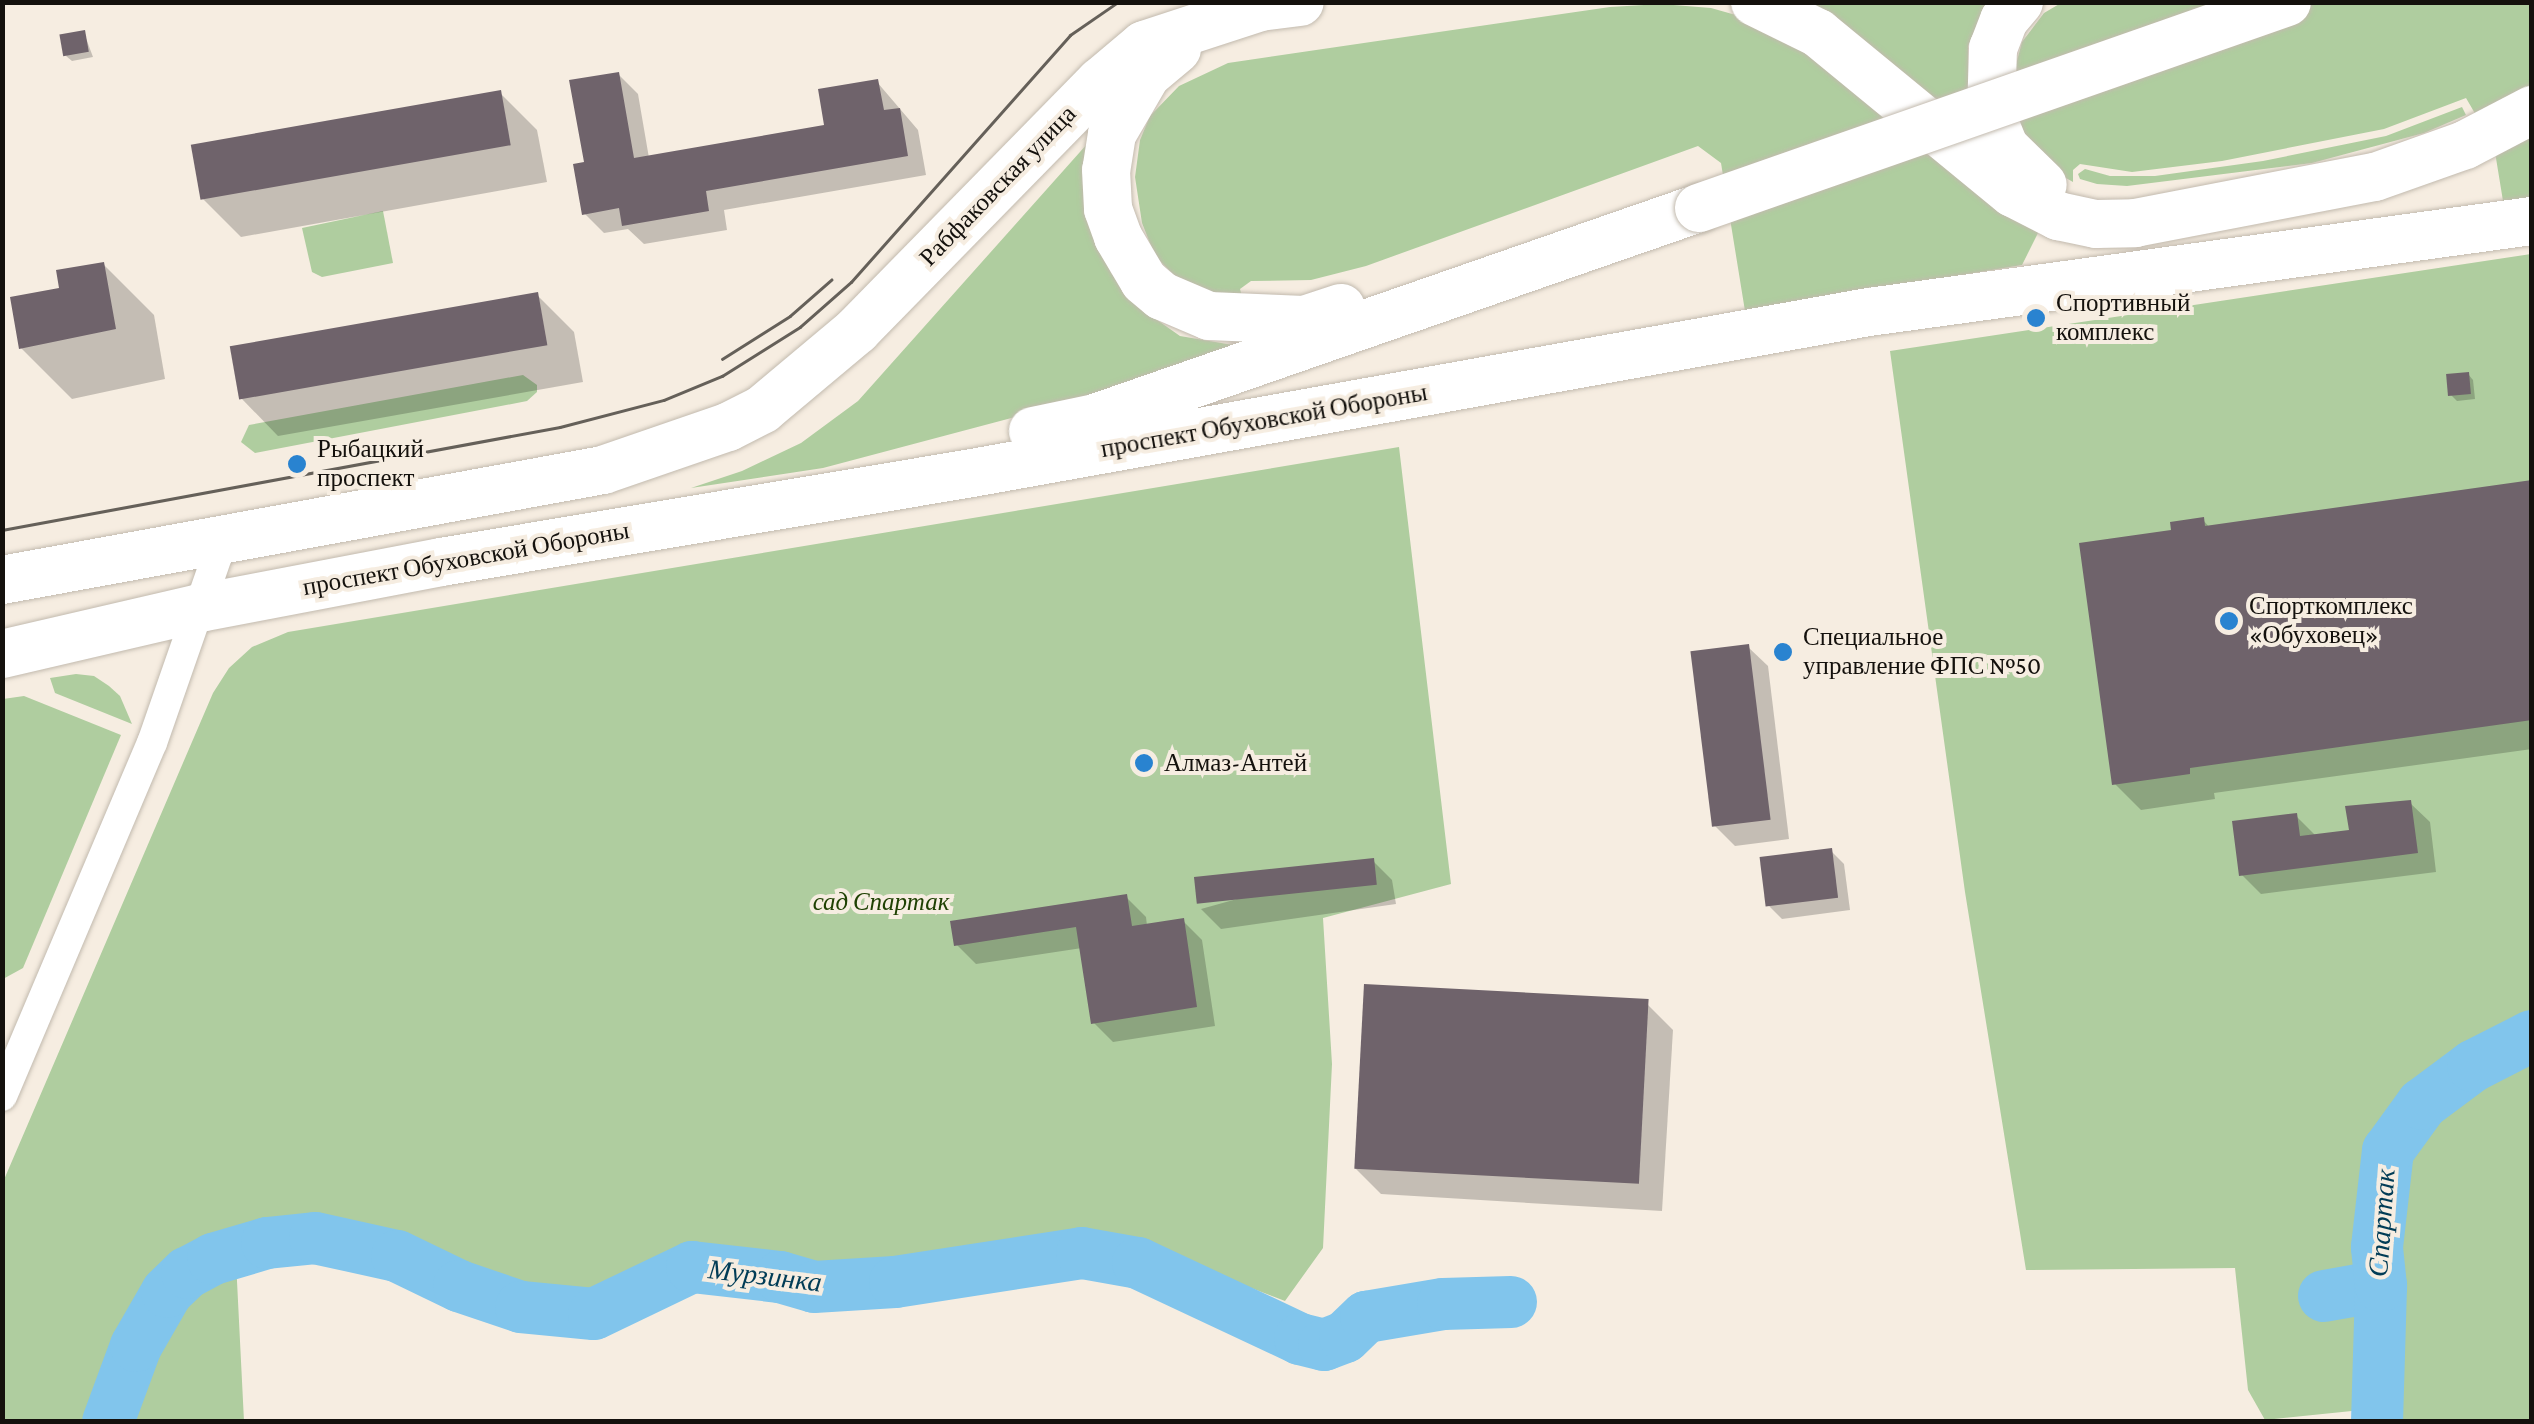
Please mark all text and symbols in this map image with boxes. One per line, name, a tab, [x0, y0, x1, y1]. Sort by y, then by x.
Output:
street label: Рабфаковская улица	[914, 99, 1082, 273]
place label: Спортивный комплекс	[2056, 289, 2190, 348]
marker: Спортивный комплекс	[2025, 307, 2047, 329]
street label: проспект Обуховской Обороны	[1098, 377, 1430, 465]
place label: Рыбацкий проспект	[317, 435, 424, 494]
marker: Рыбацкий проспект	[286, 453, 308, 475]
street label: проспект Обуховской Обороны	[300, 515, 632, 603]
place label: Спорткомплекс «Обуховец»	[2249, 592, 2413, 651]
marker: Спорткомплекс «Обуховец»	[2218, 610, 2240, 632]
place label: Специальное управление ФПС №50	[1803, 623, 2041, 682]
marker: Специальное управление ФПС №50	[1772, 641, 1794, 663]
place label: Алмаз-Антей	[1164, 748, 1307, 778]
marker: Алмаз-Антей	[1133, 752, 1155, 774]
park label: сад Спартак	[813, 887, 949, 917]
water label: Спартак	[2361, 1168, 2403, 1278]
water label: Мурзинка	[706, 1252, 824, 1300]

